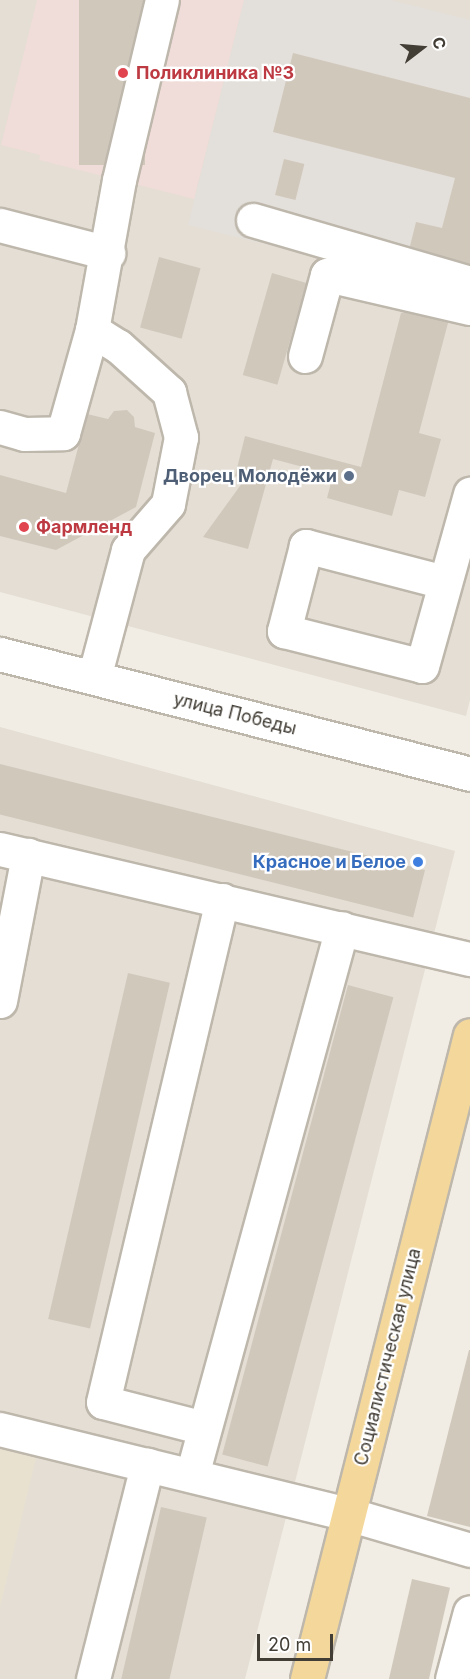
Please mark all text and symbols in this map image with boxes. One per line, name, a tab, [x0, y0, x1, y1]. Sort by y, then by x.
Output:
north arrow	[392, 18, 452, 78]
text: С	[428, 35, 451, 51]
place label: Поликлиника №3	[136, 62, 294, 84]
marker: Поликлиника №3	[114, 64, 132, 82]
place label: Дворец Молодёжи	[163, 465, 337, 487]
marker: Дворец Молодёжи	[342, 469, 356, 483]
place label: Фармленд	[36, 516, 132, 538]
marker: Фармленд	[17, 520, 31, 534]
street label: улица Победы	[171, 688, 299, 740]
place label: Красное и Белое	[253, 851, 406, 873]
marker: Красное и Белое	[411, 855, 425, 869]
street label: Социалистическая улица	[351, 1246, 425, 1468]
scale bar	[260, 1622, 336, 1660]
text: 20 m	[268, 1634, 311, 1655]

